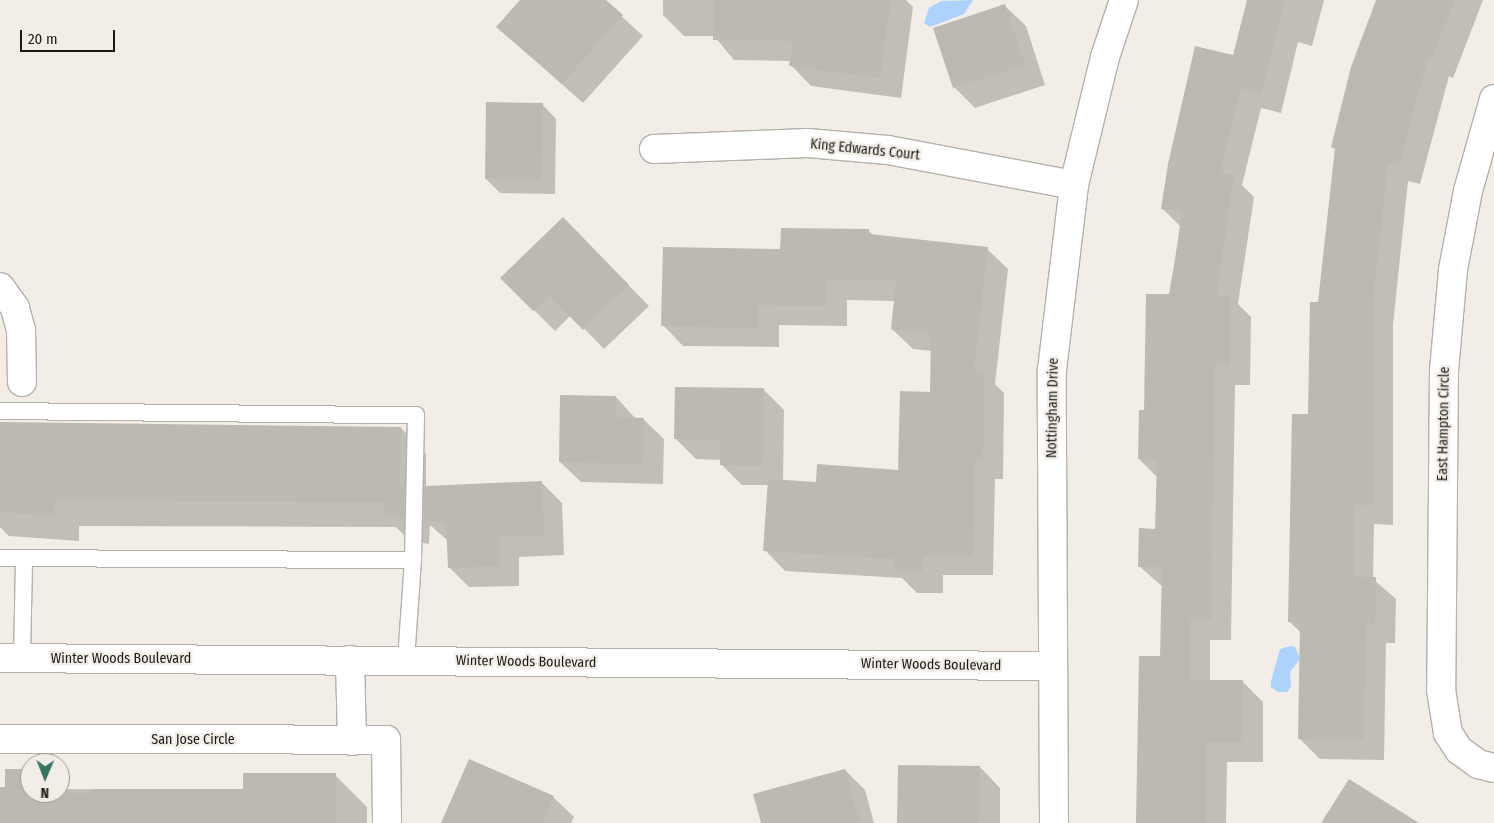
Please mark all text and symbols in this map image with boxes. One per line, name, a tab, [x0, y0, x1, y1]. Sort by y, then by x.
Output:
scale bar	[22, 20, 118, 52]
text: 20 m	[28, 30, 58, 48]
street label: King Edwards Court	[809, 136, 921, 164]
street label: Nottingham Drive	[1044, 358, 1062, 458]
street label: East Hampton Circle	[1435, 367, 1453, 481]
street label: Winter Woods Boulevard	[51, 651, 191, 667]
street label: Winter Woods Boulevard	[456, 652, 596, 672]
street label: Winter Woods Boulevard	[861, 655, 1001, 675]
street label: San Jose Circle	[151, 732, 235, 748]
north arrow	[20, 753, 70, 803]
text: N	[40, 784, 49, 801]

